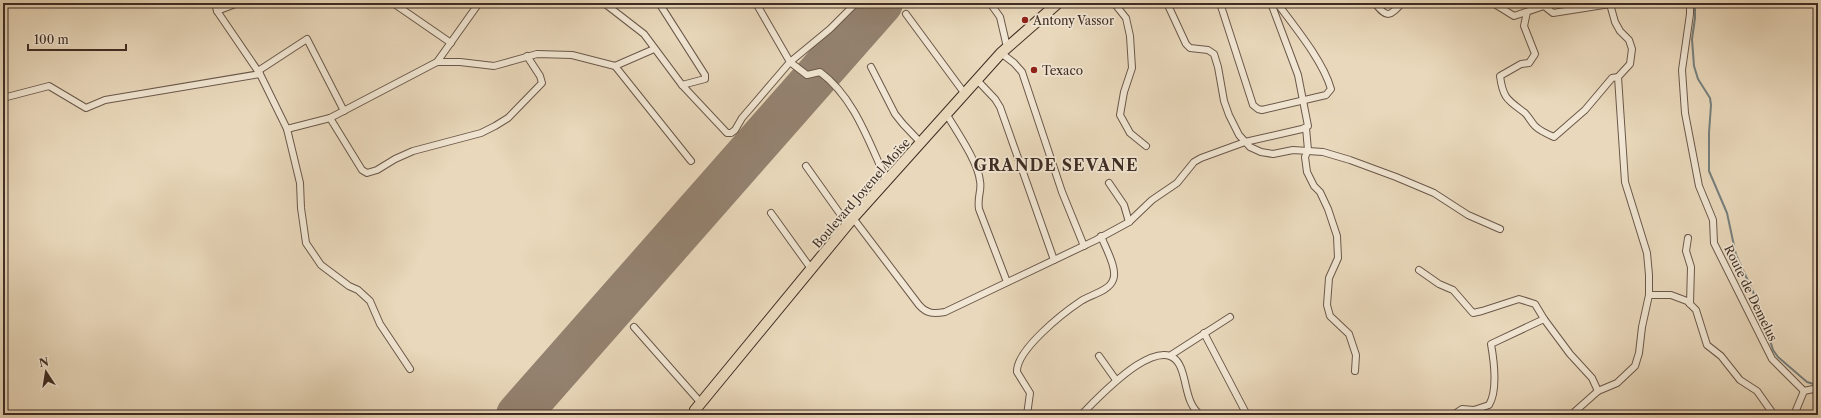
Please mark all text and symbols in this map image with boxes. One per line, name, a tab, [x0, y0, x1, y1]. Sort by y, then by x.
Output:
place label: Antony Vassor	[1032, 13, 1114, 28]
marker: Antony Vassor	[1020, 15, 1030, 25]
scale bar	[28, 26, 126, 52]
text: 100 m	[34, 32, 69, 47]
place label: Texaco	[1042, 63, 1083, 78]
marker: Texaco	[1029, 65, 1039, 75]
street label: Boulevard Jovenel Moïse	[809, 135, 913, 251]
district label: GRANDE SEVANE	[973, 155, 1139, 175]
street label: Route de Demelus	[1721, 242, 1781, 344]
north arrow	[26, 352, 66, 392]
text: N	[38, 354, 50, 370]

